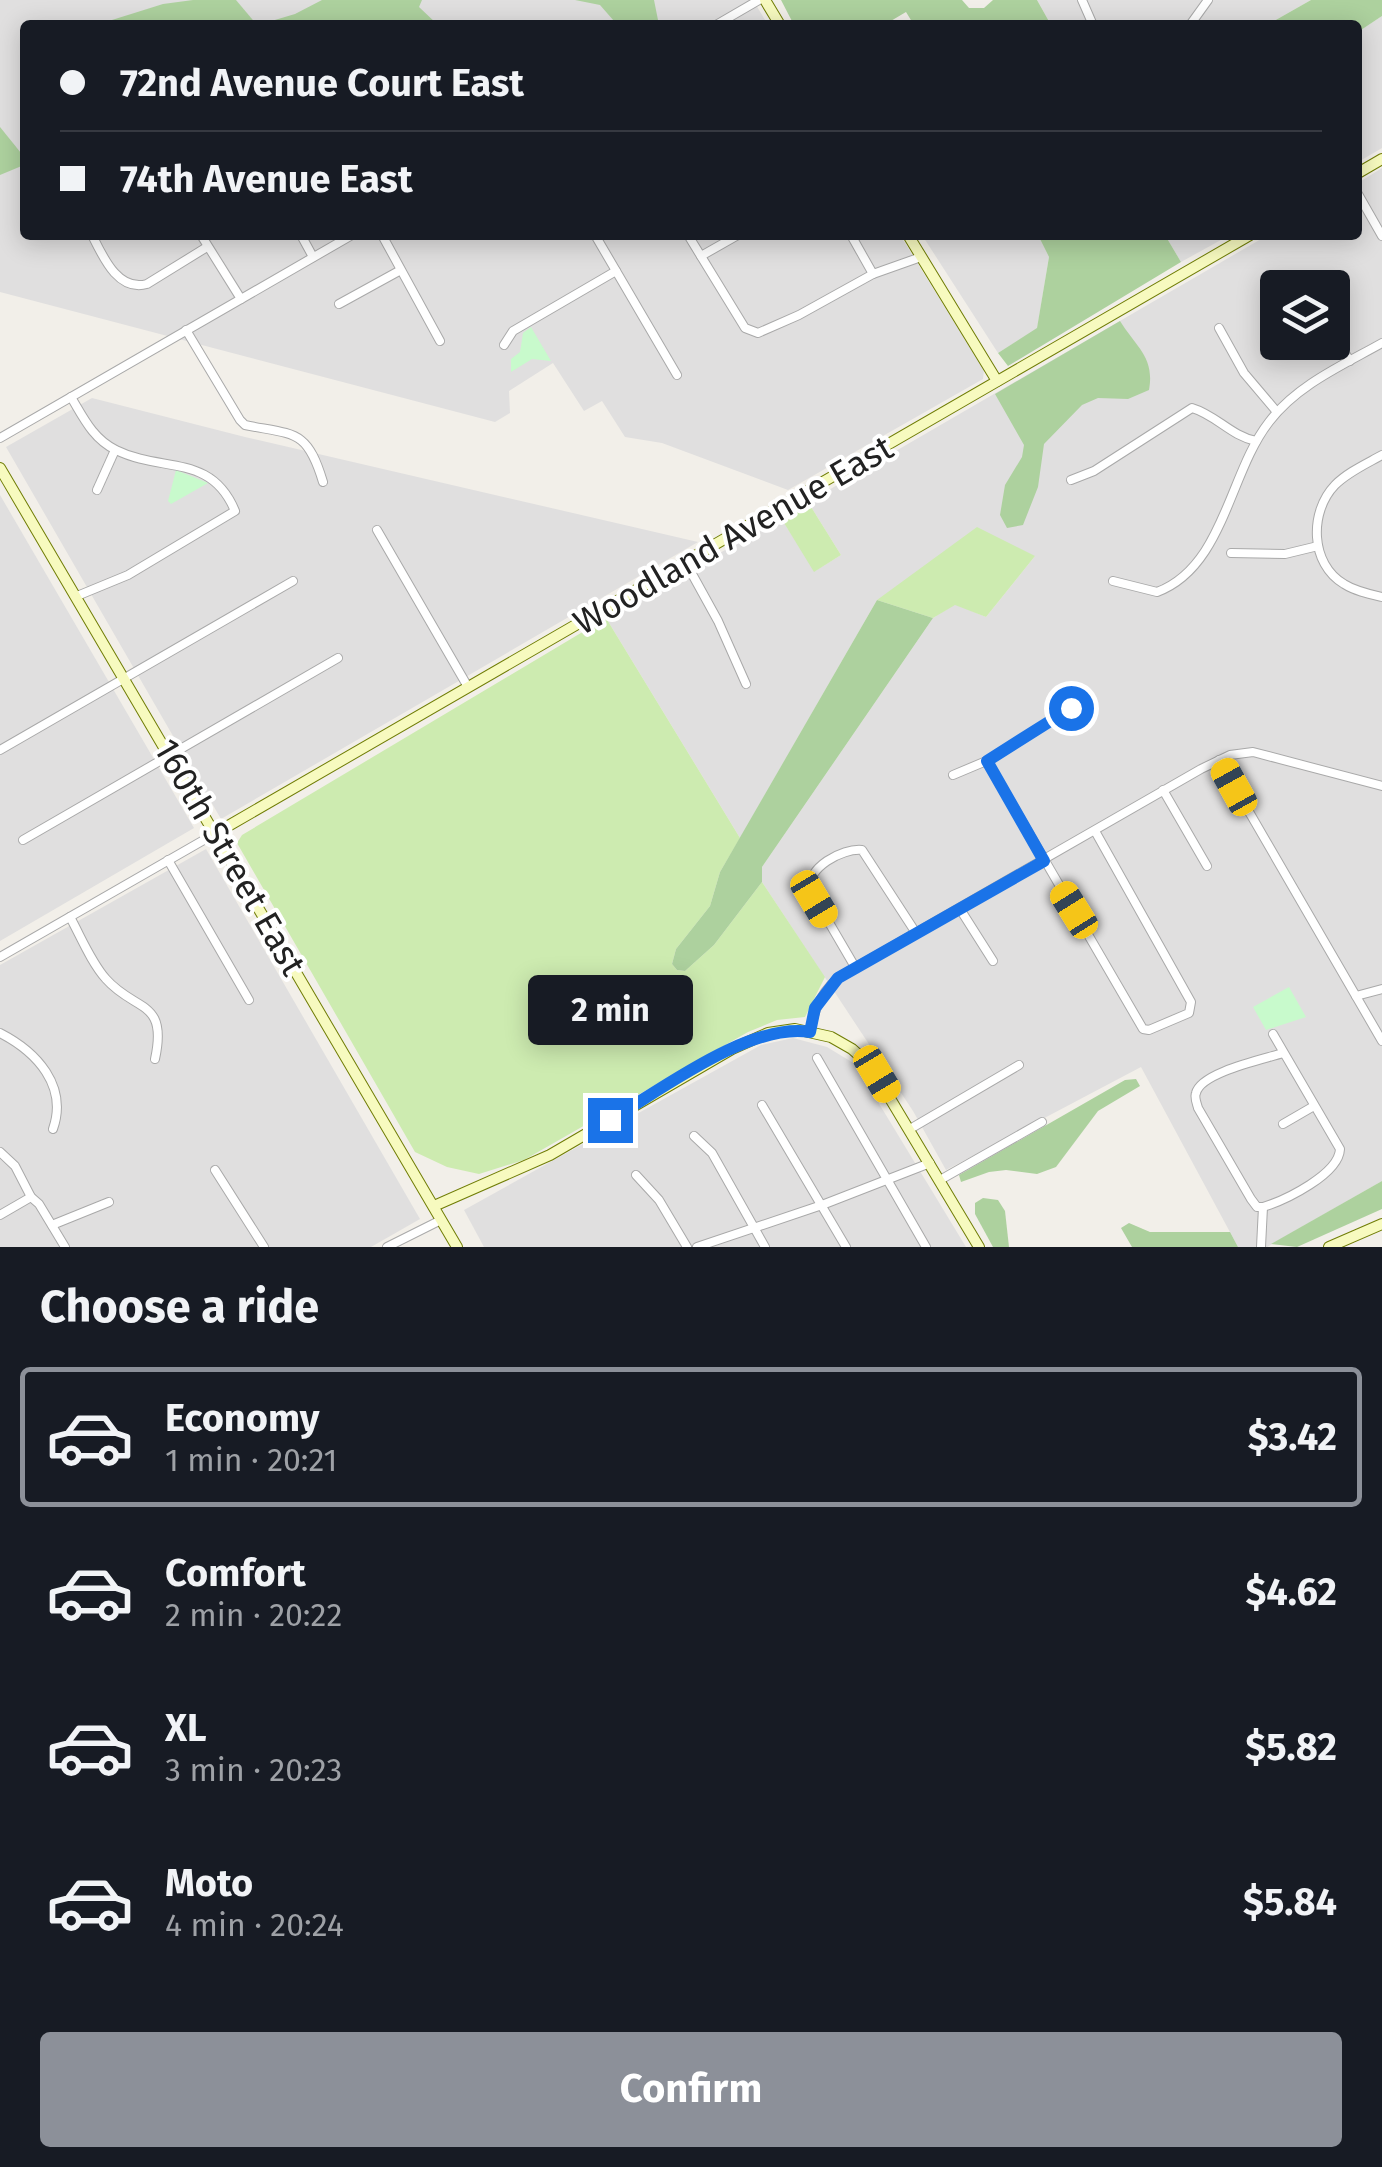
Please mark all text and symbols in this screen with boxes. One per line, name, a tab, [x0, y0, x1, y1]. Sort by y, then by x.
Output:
text: 72nd Avenue Court East	[120, 60, 524, 106]
text: 74th Avenue East	[120, 156, 413, 202]
map controls	[1260, 270, 1350, 360]
button: layers	[1260, 270, 1350, 360]
street label: Woodland Avenue East	[566, 426, 900, 644]
route start	[1049, 686, 1094, 731]
street label: 160th Street East	[145, 731, 315, 983]
car	[1206, 753, 1262, 821]
car	[786, 866, 842, 932]
car	[1045, 877, 1103, 943]
callout: 2 min	[528, 975, 692, 1045]
text: 2 min	[571, 991, 650, 1029]
car	[849, 1041, 905, 1107]
route end	[588, 1098, 633, 1143]
text: Choose a ride	[40, 1280, 319, 1334]
icon: car	[45, 1392, 135, 1482]
text: Economy	[165, 1395, 320, 1441]
text: $3.42	[1248, 1414, 1337, 1460]
text: 1 min · 20:21	[165, 1441, 337, 1479]
icon: car	[45, 1547, 135, 1637]
text: Comfort	[165, 1550, 306, 1596]
text: $4.62	[1245, 1569, 1337, 1615]
text: 2 min · 20:22	[165, 1596, 342, 1634]
icon: car	[45, 1702, 135, 1792]
text: XL	[165, 1705, 207, 1751]
text: $5.82	[1245, 1724, 1337, 1770]
text: 3 min · 20:23	[165, 1751, 342, 1789]
icon: car	[45, 1857, 135, 1947]
text: Moto	[165, 1860, 253, 1906]
text: $5.84	[1243, 1879, 1337, 1925]
text: 4 min · 20:24	[165, 1906, 344, 1944]
button: Confirm	[40, 2032, 1342, 2147]

